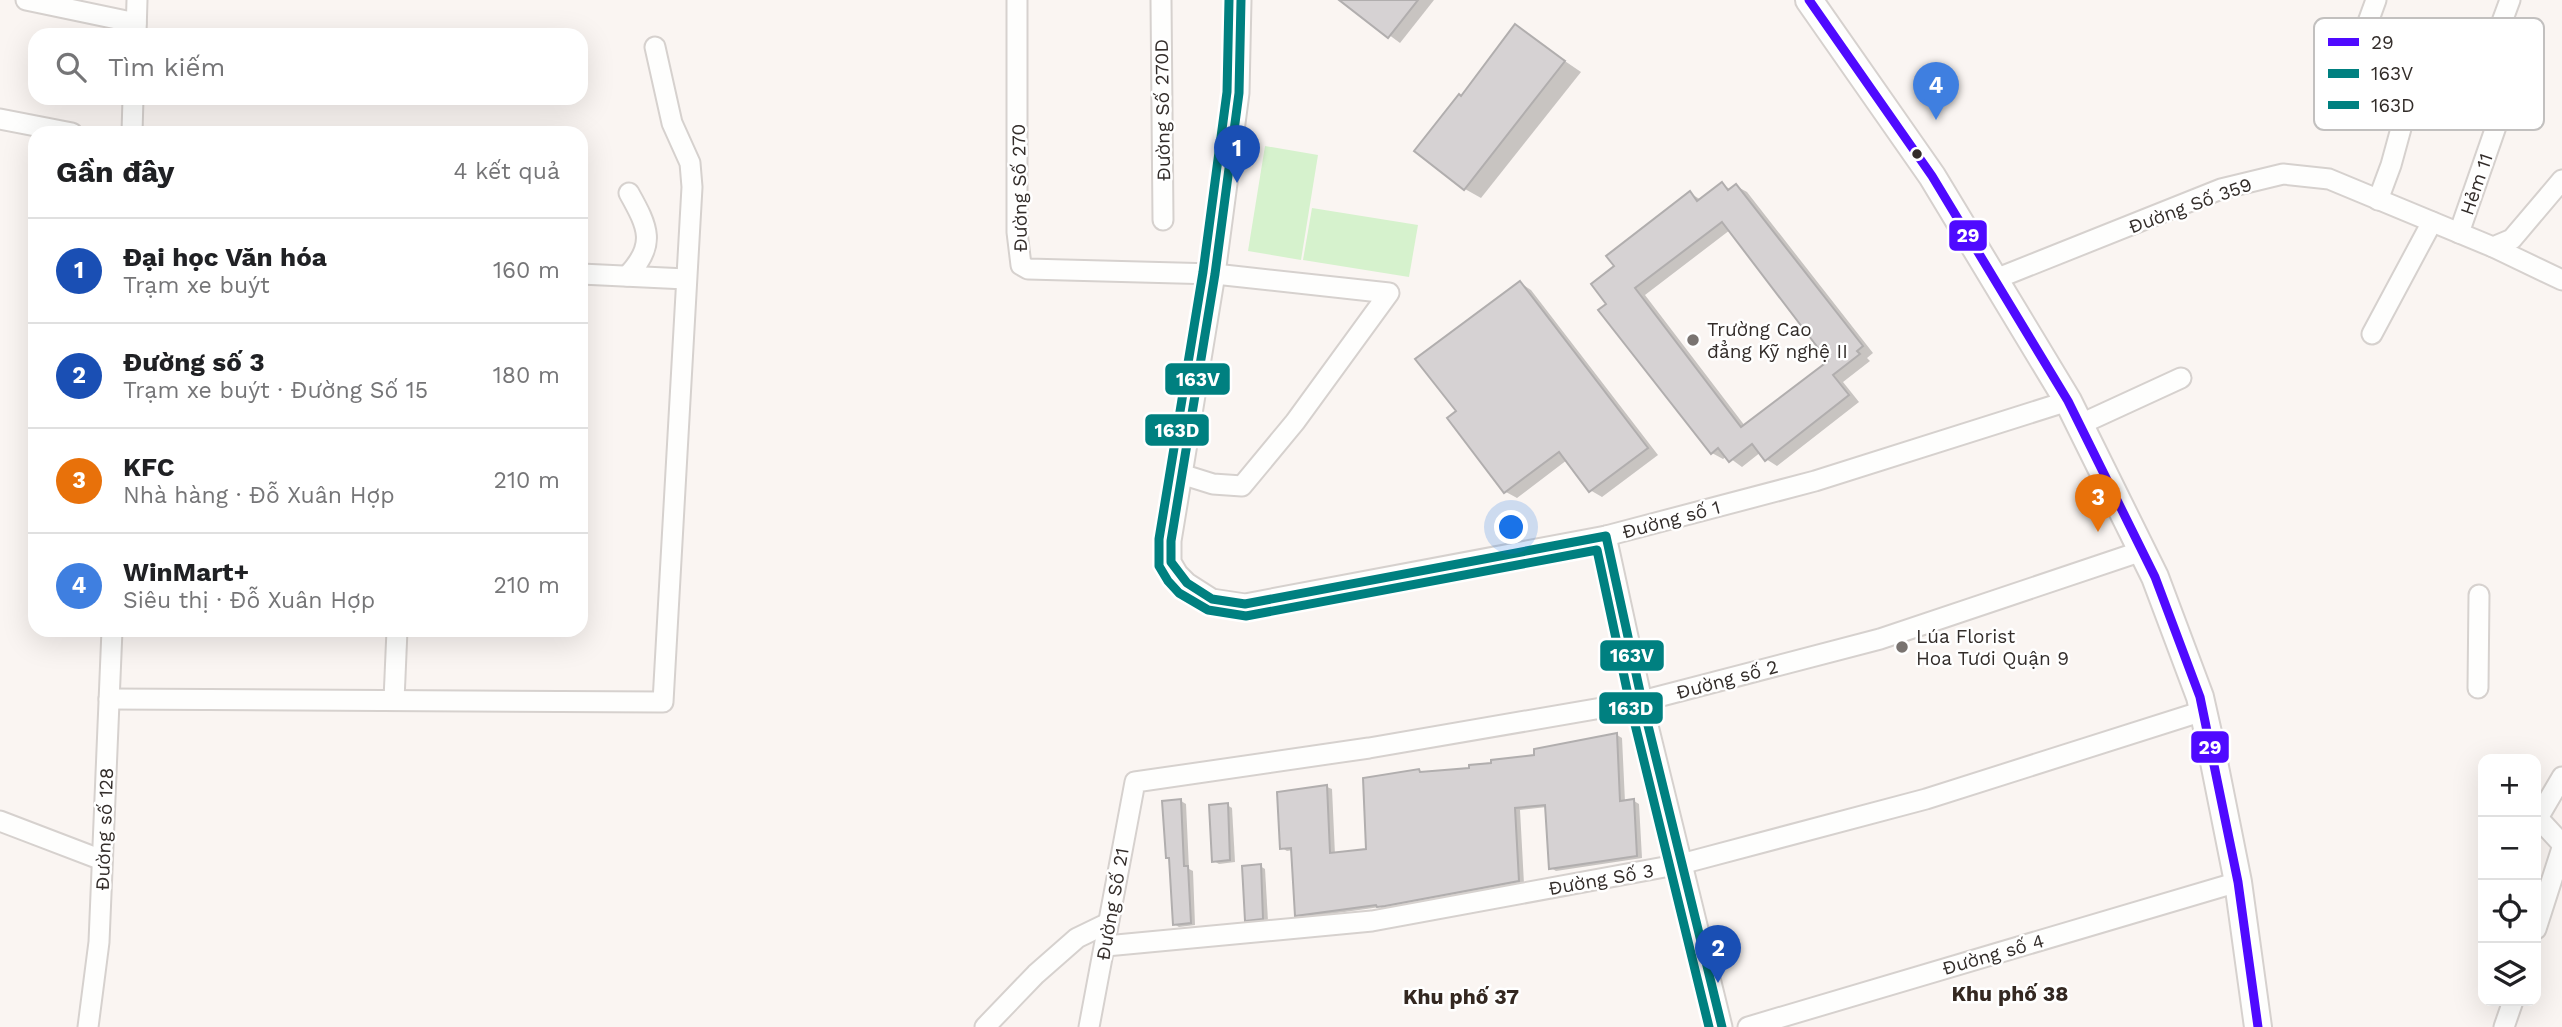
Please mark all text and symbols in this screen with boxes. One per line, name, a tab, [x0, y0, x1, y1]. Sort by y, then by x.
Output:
legend	[2314, 18, 2544, 130]
search box	[28, 28, 588, 105]
text: 29	[2371, 31, 2394, 54]
street label: Đường Số 270D	[1150, 39, 1175, 181]
icon: search	[52, 48, 90, 86]
text: Tìm kiếm	[108, 52, 225, 82]
pin: 4	[1913, 62, 1959, 120]
text: 163V	[2371, 62, 2413, 85]
text: 163D	[2371, 94, 2415, 117]
street label: Đường Số 270	[1007, 124, 1032, 252]
pin: 1	[1214, 125, 1260, 183]
unlabelled marker	[1910, 147, 1924, 161]
street label: Hẻm 11	[2455, 150, 2498, 218]
text: Gần đây	[56, 154, 174, 189]
text: 4 kết quả	[453, 158, 560, 185]
street label: Đường Số 359	[2125, 173, 2255, 238]
line badge: 29	[1948, 219, 1988, 252]
text: 29	[1956, 224, 1980, 247]
text: Đại học Văn hóa	[123, 242, 327, 272]
text: 1	[74, 257, 84, 284]
text: 160 m	[493, 257, 560, 284]
text: Trạm xe buýt	[123, 272, 270, 299]
place label: Trường Cao đẳng Kỹ nghệ II	[1707, 318, 1848, 363]
marker: Trường Cao đẳng Kỹ nghệ II	[1685, 332, 1701, 348]
text: Đường số 3	[123, 347, 265, 377]
text: 2	[72, 362, 86, 389]
text: 180 m	[493, 362, 560, 389]
line badge: 163V	[1164, 362, 1231, 396]
text: 163V	[1176, 368, 1220, 391]
text: Trạm xe buýt · Đường Số 15	[123, 377, 428, 404]
line badge: 163D	[1144, 413, 1210, 447]
text: 163D	[1155, 419, 1199, 442]
text: KFC	[123, 452, 175, 482]
text: 3	[72, 467, 86, 494]
text: 210 m	[494, 467, 560, 494]
pin: 3	[2075, 474, 2121, 532]
text: Nhà hàng · Đỗ Xuân Hợp	[123, 482, 395, 509]
street label: Đường số 1	[1620, 495, 1723, 544]
your location	[1494, 510, 1528, 544]
text: WinMart+	[123, 557, 249, 587]
text: 4	[72, 572, 86, 599]
text: 210 m	[494, 572, 560, 599]
text: Siêu thị · Đỗ Xuân Hợp	[123, 587, 375, 614]
place label: Lúa Florist Hoa Tươi Quận 9	[1916, 625, 2069, 670]
line badge: 163V	[1599, 639, 1665, 672]
marker: Lúa Florist Hoa Tươi Quận 9	[1894, 639, 1910, 655]
text: 163V	[1610, 644, 1654, 667]
street label: Đường số 2	[1674, 655, 1781, 704]
line badge: 163D	[1598, 691, 1664, 725]
text: 163D	[1609, 697, 1653, 720]
line badge: 29	[2190, 730, 2230, 764]
text: 29	[2198, 736, 2222, 759]
map controls	[2478, 754, 2541, 1006]
button: +	[2478, 754, 2541, 817]
street label: Đường số 128	[91, 767, 118, 891]
button: −	[2478, 817, 2541, 880]
street label: Đường Số 21	[1091, 846, 1134, 962]
street label: Đường Số 3	[1547, 859, 1656, 900]
button: locate	[2478, 880, 2541, 943]
pin: 2	[1695, 925, 1741, 983]
street label: Đường số 4	[1940, 929, 2047, 980]
button: layers	[2478, 943, 2541, 1006]
district label: Khu phố 38	[1952, 981, 2068, 1006]
district label: Khu phố 37	[1403, 984, 1519, 1009]

